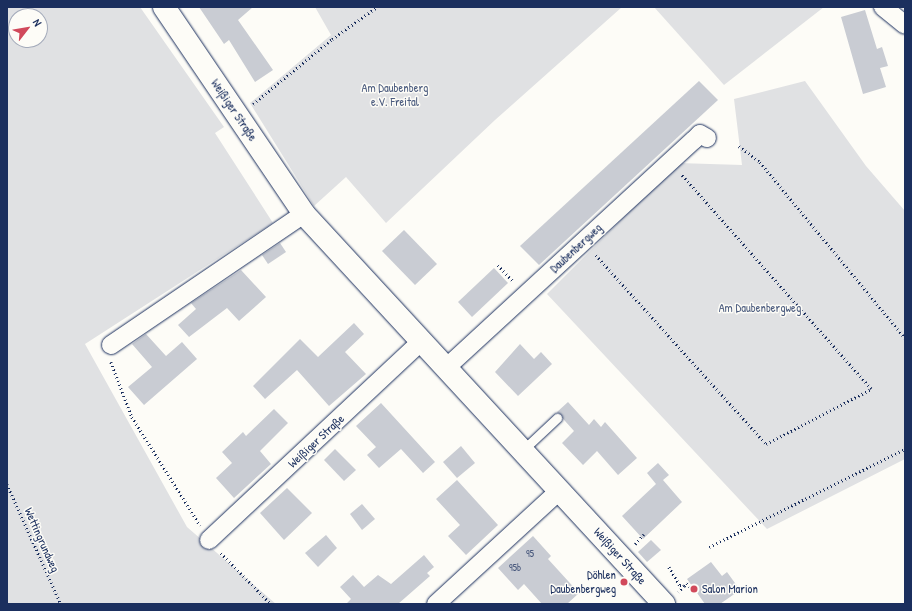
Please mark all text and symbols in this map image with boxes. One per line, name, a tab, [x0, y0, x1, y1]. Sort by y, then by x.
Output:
north arrow	[8, 8, 48, 48]
text: N	[30, 16, 45, 28]
street label: Weißiger Straße	[208, 76, 260, 144]
park label: Am Daubenberg e.V. Freital	[362, 81, 428, 109]
street label: Daubenbergweg	[547, 220, 605, 276]
park label: Am Daubenbergweg	[719, 301, 801, 315]
street label: Weißiger Straße	[285, 411, 347, 471]
street label: Wettingrundweg	[21, 506, 63, 574]
street label: Weißiger Straße	[591, 525, 649, 587]
house number: 95	[526, 548, 534, 560]
house number: 95b	[509, 562, 521, 574]
place label: Döhlen Daubenbergweg	[550, 568, 616, 596]
marker: Döhlen Daubenbergweg	[619, 577, 629, 587]
place label: Salon Marion	[702, 582, 758, 596]
marker: Salon Marion	[689, 584, 699, 594]

